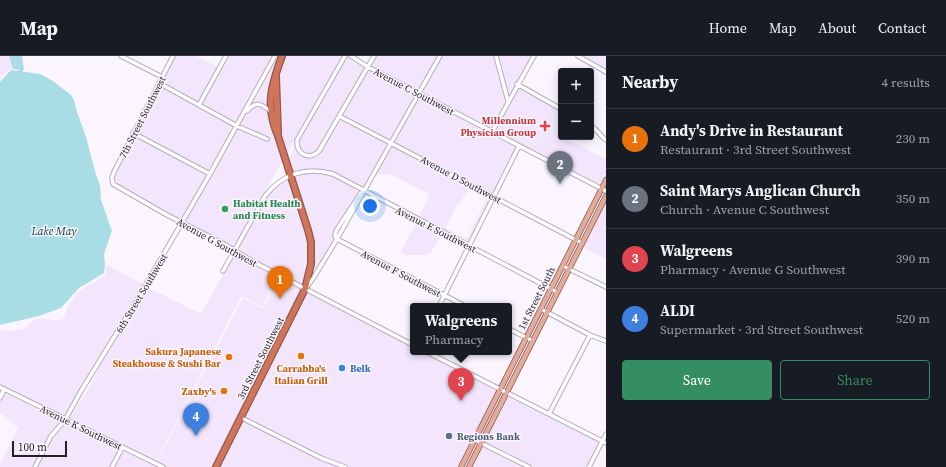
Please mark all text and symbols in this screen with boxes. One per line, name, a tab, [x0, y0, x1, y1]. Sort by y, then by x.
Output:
text: Map	[20, 15, 58, 41]
text: Home	[709, 18, 747, 38]
text: Map	[769, 18, 796, 38]
text: About	[818, 18, 856, 38]
text: Contact	[878, 18, 926, 38]
street label: Avenue C Southwest	[371, 65, 457, 118]
map controls	[558, 68, 594, 140]
button: +	[558, 68, 594, 104]
text: Nearby	[622, 70, 678, 94]
street label: 7th Street Southwest	[116, 73, 169, 160]
text: 4 results	[882, 74, 930, 91]
button: −	[558, 104, 594, 140]
place label: Millennium Physician Group	[460, 114, 536, 139]
marker: Millennium Physician Group	[539, 120, 551, 132]
text: Andy's Drive in Restaurant	[660, 120, 843, 141]
text: 1	[631, 130, 639, 147]
text: 230 m	[896, 130, 930, 147]
text: Restaurant · 3rd Street Southwest	[660, 141, 851, 158]
pin: 2	[547, 151, 573, 184]
street label: Avenue D Southwest	[418, 153, 504, 207]
text: Saint Marys Anglican Church	[660, 180, 861, 201]
text: 2	[631, 190, 639, 207]
text: 350 m	[896, 190, 930, 207]
your location	[360, 196, 380, 216]
place label: Habitat Health and Fitness	[233, 197, 300, 222]
text: Church · Avenue C Southwest	[660, 201, 829, 218]
street label: Avenue E Southwest	[393, 203, 479, 256]
marker: Habitat Health and Fitness	[220, 204, 230, 214]
street label: Avenue G Southwest	[174, 215, 260, 270]
water label: Lake May	[31, 224, 77, 239]
text: Walgreens	[660, 240, 733, 261]
street label: Avenue F Southwest	[359, 247, 444, 300]
text: 3	[631, 250, 639, 267]
text: 390 m	[896, 250, 930, 267]
street label: 6th Street Southwest	[113, 251, 171, 335]
text: Pharmacy · Avenue G Southwest	[660, 261, 845, 278]
street label: 1st Street South	[515, 265, 558, 332]
pin: 1	[267, 266, 293, 299]
text: ALDI	[660, 300, 695, 321]
popup	[410, 303, 512, 355]
text: Walgreens	[425, 310, 497, 331]
text: 4	[631, 310, 639, 327]
text: 520 m	[896, 310, 930, 327]
street label: 3rd Street Southwest	[234, 314, 287, 402]
text: Supermarket · 3rd Street Southwest	[660, 321, 863, 338]
text: Pharmacy	[425, 331, 484, 348]
place label: Sakura Japanese Steakhouse & Sushi Bar	[113, 345, 221, 370]
marker: Carrabba's Italian Grill	[296, 351, 306, 361]
marker: Sakura Japanese Steakhouse & Sushi Bar	[224, 352, 234, 362]
button: Save	[622, 360, 772, 400]
button: Share	[780, 360, 930, 400]
place label: Carrabba's Italian Grill	[274, 362, 328, 387]
place label: Belk	[350, 362, 371, 375]
marker: Belk	[337, 363, 347, 373]
pin: 3	[448, 368, 474, 401]
place label: Zaxby's	[182, 385, 216, 398]
marker: Zaxby's	[219, 386, 229, 396]
street label: Avenue K Southwest	[38, 402, 125, 453]
pin: 4	[183, 403, 209, 436]
place label: Regions Bank	[457, 430, 520, 443]
marker: Regions Bank	[444, 431, 454, 441]
scale bar	[12, 439, 67, 458]
text: 100 m	[18, 440, 47, 455]

